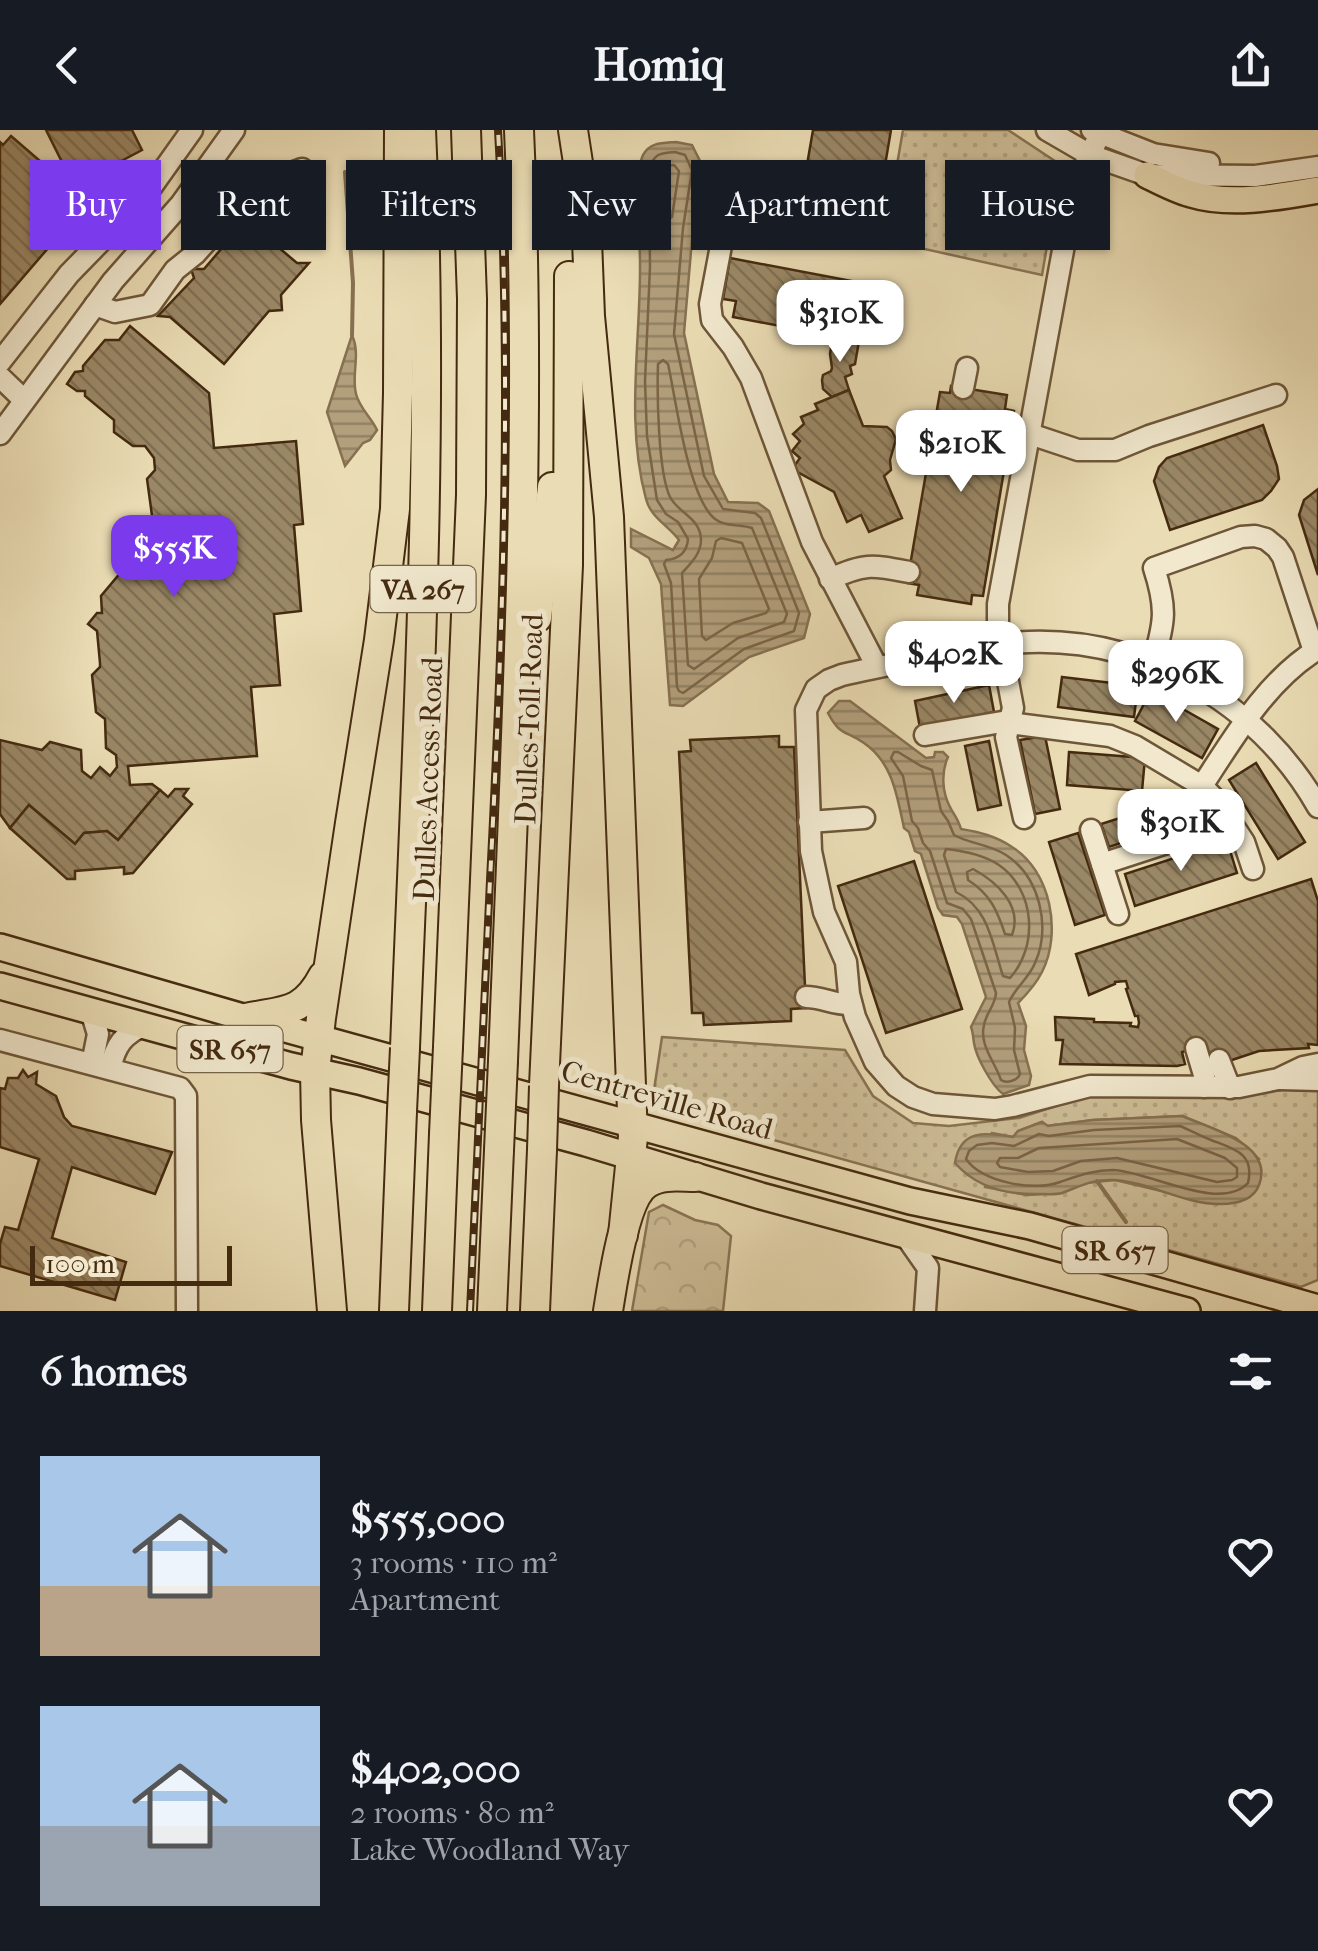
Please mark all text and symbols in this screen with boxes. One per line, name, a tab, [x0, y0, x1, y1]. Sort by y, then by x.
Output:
icon: back	[40, 38, 95, 93]
icon: share	[1223, 38, 1278, 93]
text: Homiq	[593, 39, 725, 92]
chip: Buy	[30, 160, 161, 250]
chip: Rent	[181, 160, 326, 250]
chip: Filters	[346, 160, 512, 250]
chip: New	[532, 160, 671, 250]
chip: Apartment	[691, 160, 925, 250]
chip: House	[945, 160, 1110, 250]
pin: $310K	[770, 280, 910, 365]
text: $310K	[799, 294, 881, 331]
pin: $210K	[891, 410, 1031, 495]
text: $210K	[918, 424, 1004, 461]
pin: $555K	[104, 515, 244, 600]
text: $555K	[133, 529, 215, 566]
road number: VA 267	[370, 566, 476, 612]
street label: Dulles Toll Road	[508, 612, 551, 825]
pin: $402K	[884, 621, 1024, 706]
text: $402K	[907, 635, 1001, 672]
pin: $296K	[1106, 640, 1246, 725]
text: $296K	[1130, 654, 1222, 691]
street label: Dulles Access Road	[407, 655, 450, 902]
pin: $301K	[1111, 789, 1251, 874]
text: $301K	[1140, 803, 1222, 840]
road number: SR 657	[178, 1026, 282, 1072]
street label: Centreville Road	[557, 1054, 777, 1148]
road number: SR 657	[1062, 1227, 1168, 1273]
scale bar	[30, 1241, 232, 1286]
text: 100 m	[45, 1247, 115, 1280]
icon: filters	[1223, 1344, 1278, 1399]
text: 6 homes	[40, 1347, 187, 1396]
text: $555,000	[350, 1495, 505, 1544]
icon: home	[120, 1496, 240, 1616]
icon: heart	[1223, 1529, 1278, 1584]
text: 3 rooms · 110 m²	[350, 1544, 557, 1581]
text: Apartment	[350, 1581, 500, 1618]
text: $402,000	[350, 1745, 521, 1794]
icon: home	[120, 1746, 240, 1866]
icon: heart	[1223, 1779, 1278, 1834]
text: 2 rooms · 80 m²	[350, 1794, 554, 1831]
text: Lake Woodland Way	[350, 1831, 629, 1868]

